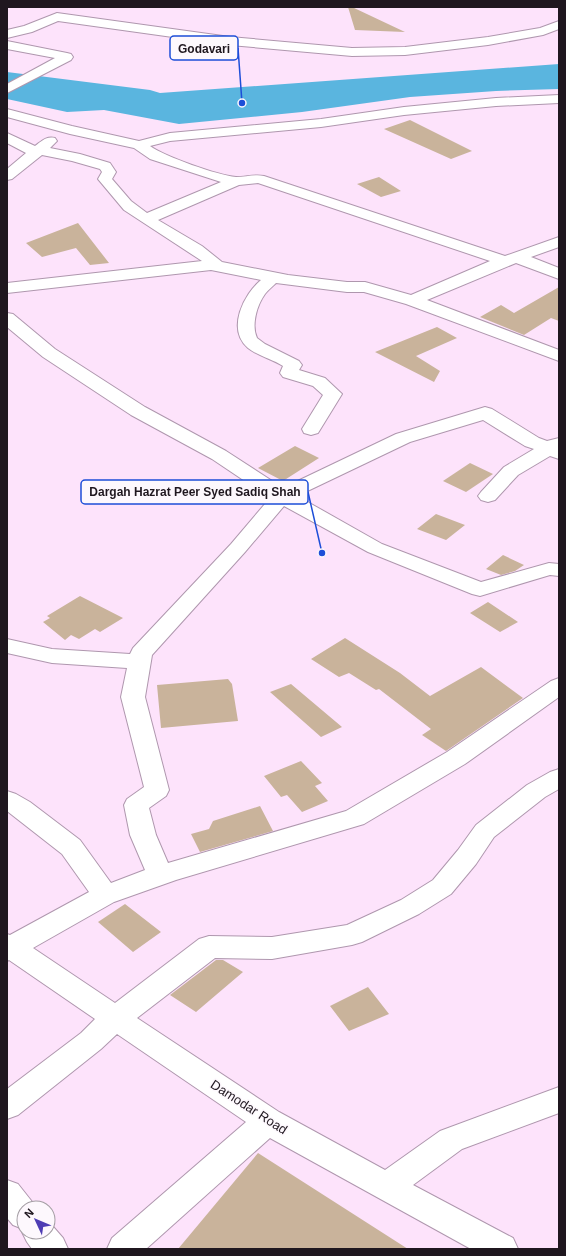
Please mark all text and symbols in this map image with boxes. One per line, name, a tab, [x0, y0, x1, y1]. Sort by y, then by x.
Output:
callout: Godavari	[170, 36, 238, 60]
text: Godavari	[178, 42, 230, 56]
callout: Dargah Hazrat Peer Syed Sadiq Shah	[81, 480, 308, 504]
text: Dargah Hazrat Peer Syed Sadiq Shah	[89, 485, 301, 499]
street label: Damodar Road	[208, 1077, 290, 1137]
north arrow	[16, 1200, 56, 1240]
text: N	[22, 1206, 36, 1220]

